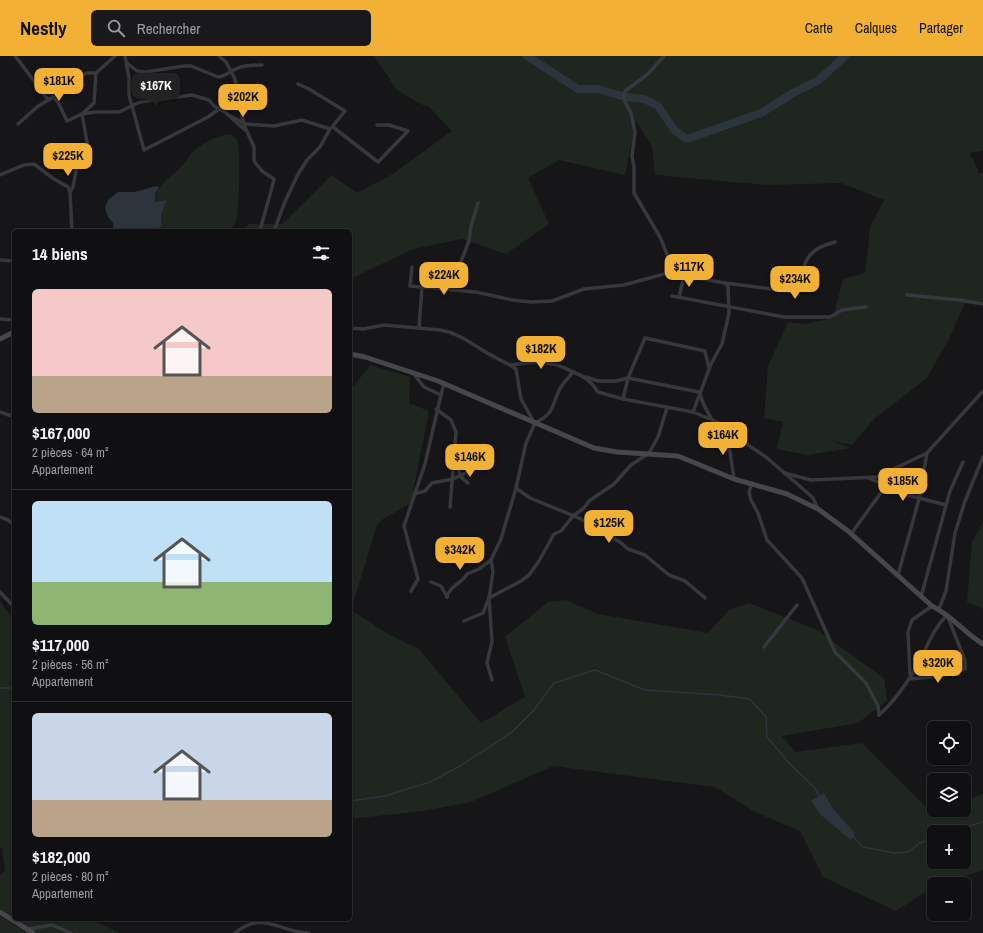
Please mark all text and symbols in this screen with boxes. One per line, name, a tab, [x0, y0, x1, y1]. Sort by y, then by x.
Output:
search box	[91, 10, 371, 46]
text: Nestly	[20, 15, 67, 41]
icon: search	[105, 17, 127, 39]
text: Rechercher	[137, 18, 200, 39]
text: Carte	[805, 19, 833, 37]
text: Calques	[855, 19, 897, 37]
text: Partager	[919, 19, 963, 37]
pin: $181K	[31, 68, 87, 102]
text: $181K	[43, 72, 75, 89]
pin: $167K	[128, 73, 184, 107]
text: $167K	[140, 77, 172, 94]
pin: $202K	[215, 84, 271, 118]
text: $202K	[227, 88, 259, 105]
pin: $225K	[40, 143, 96, 177]
text: $225K	[52, 147, 84, 164]
text: 14 biens	[32, 242, 88, 265]
icon: filters	[310, 242, 332, 264]
pin: $117K	[661, 254, 717, 288]
text: $117K	[674, 258, 704, 275]
pin: $224K	[416, 262, 472, 296]
text: $224K	[428, 266, 460, 283]
pin: $234K	[767, 266, 823, 300]
text: $234K	[779, 270, 811, 287]
icon: home	[146, 315, 218, 387]
pin: $182K	[513, 336, 569, 370]
text: $182K	[525, 340, 557, 357]
text: $167,000	[32, 421, 90, 444]
pin: $164K	[695, 422, 751, 456]
text: $164K	[707, 426, 739, 443]
text: 2 pièces · 64 m²	[32, 444, 108, 461]
pin: $146K	[442, 444, 498, 478]
text: $146K	[454, 448, 486, 465]
text: Appartement	[32, 461, 93, 478]
pin: $185K	[875, 468, 931, 502]
text: $185K	[887, 472, 919, 489]
pin: $125K	[581, 510, 637, 544]
text: $125K	[593, 514, 625, 531]
icon: home	[146, 527, 218, 599]
pin: $342K	[432, 537, 488, 571]
text: $342K	[444, 541, 476, 558]
text: $117,000	[32, 633, 89, 656]
pin: $320K	[910, 650, 966, 684]
text: $320K	[922, 654, 954, 671]
text: 2 pièces · 56 m²	[32, 656, 108, 673]
text: Appartement	[32, 673, 93, 690]
map controls	[927, 721, 971, 921]
button: locate	[927, 721, 971, 765]
icon: home	[146, 739, 218, 811]
button: layers	[927, 773, 971, 817]
button: +	[927, 825, 971, 869]
text: $182,000	[32, 845, 90, 868]
text: 2 pièces · 80 m²	[32, 868, 108, 885]
button: −	[927, 877, 971, 921]
text: Appartement	[32, 885, 93, 902]

